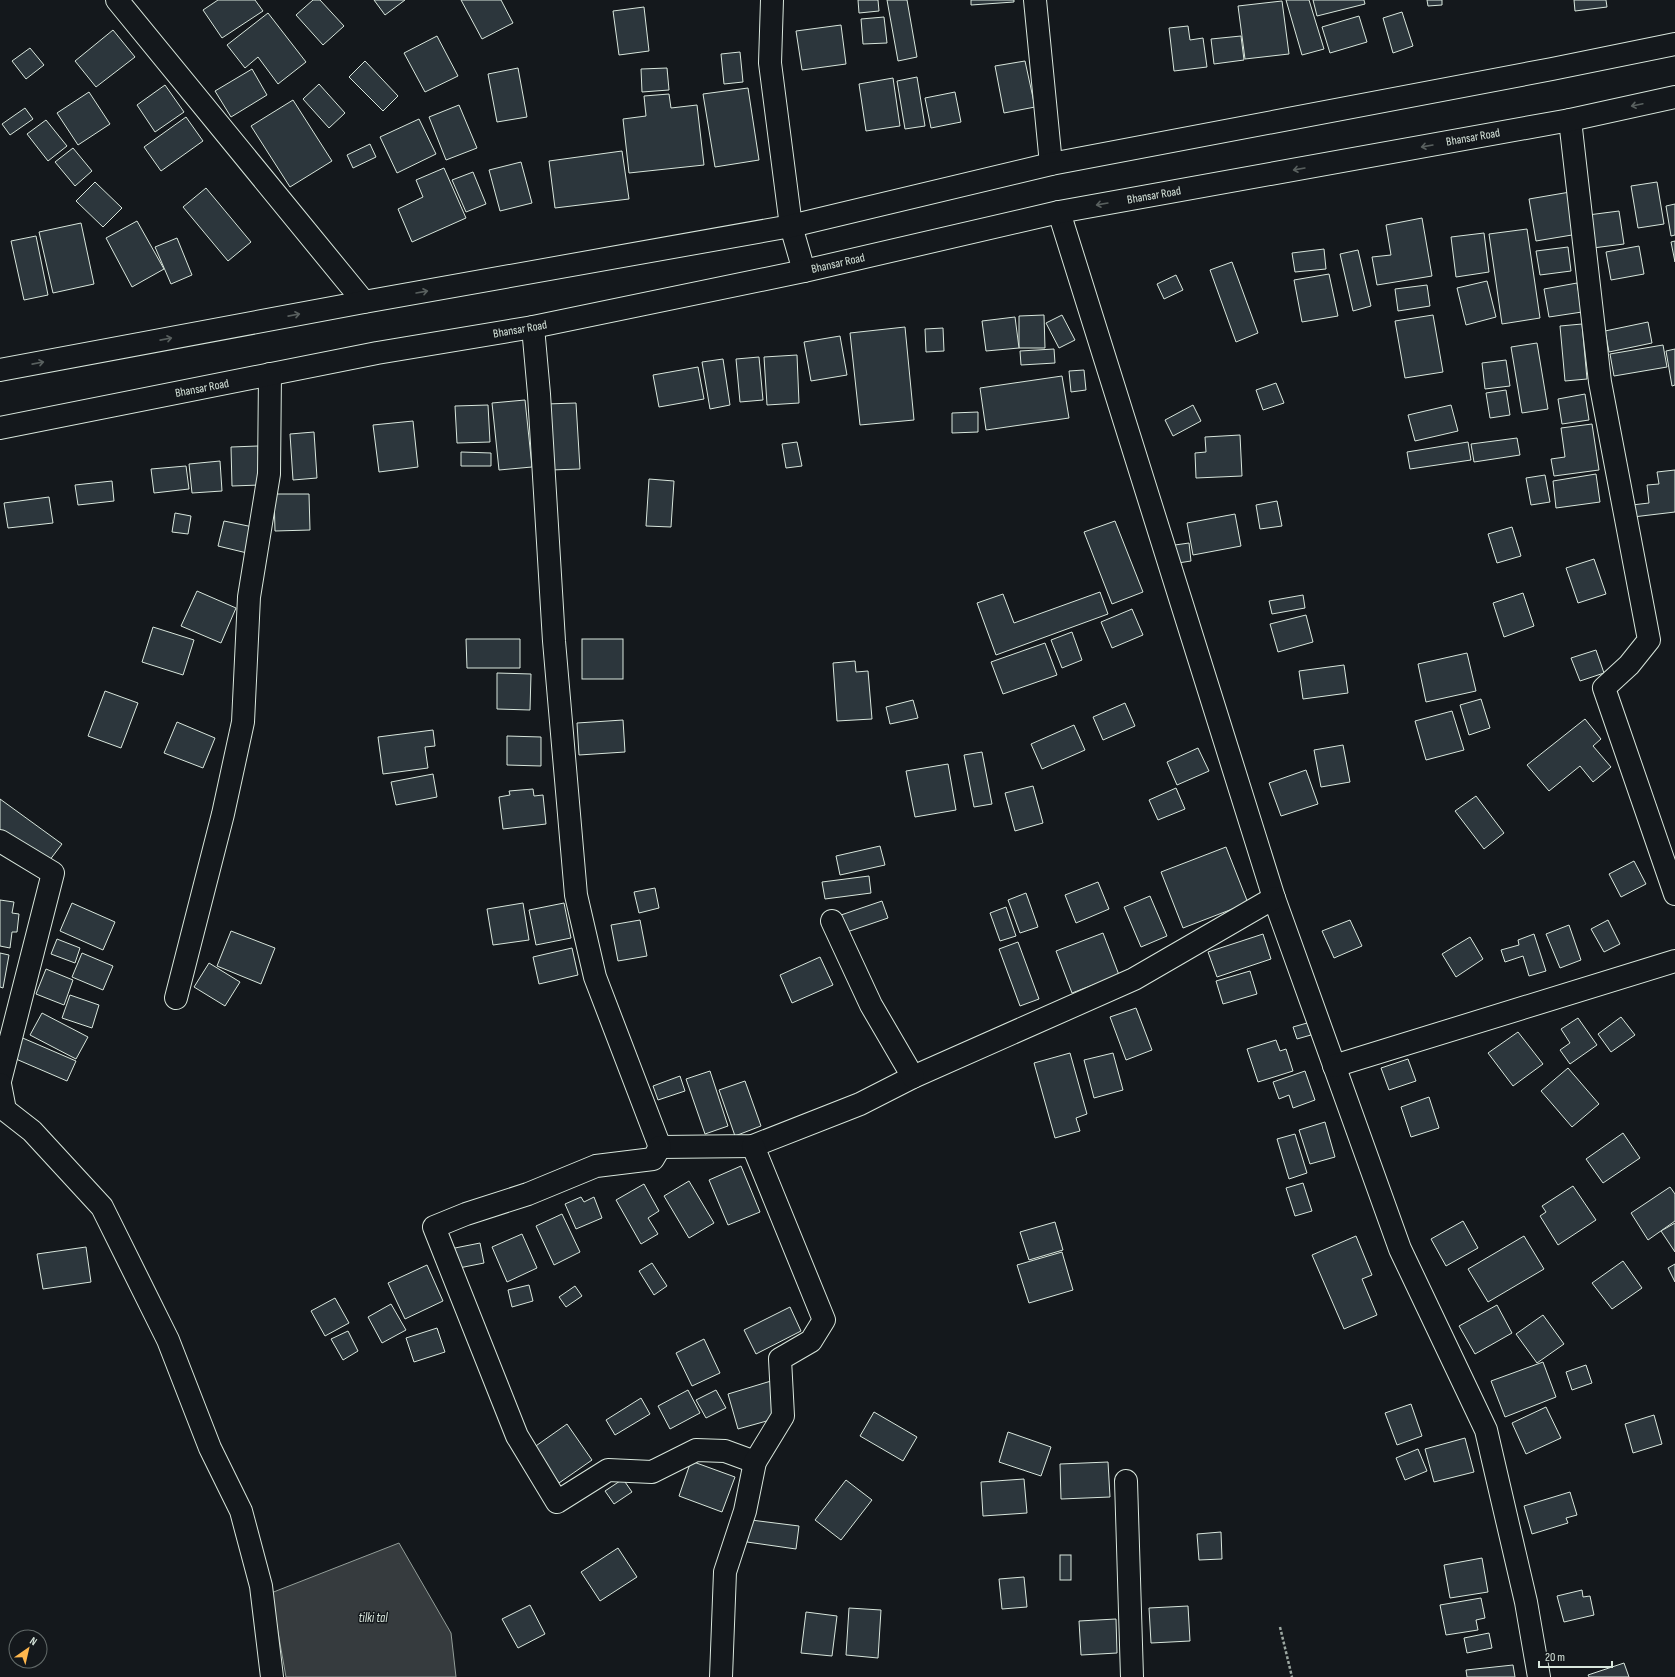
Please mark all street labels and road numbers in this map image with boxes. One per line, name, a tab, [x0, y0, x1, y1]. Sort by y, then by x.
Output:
street label: Bhansar Road	[1445, 125, 1501, 150]
street label: Bhansar Road	[1126, 183, 1182, 208]
street label: Bhansar Road	[810, 250, 866, 277]
street label: Bhansar Road	[492, 317, 548, 342]
street label: Bhansar Road	[174, 376, 230, 401]

